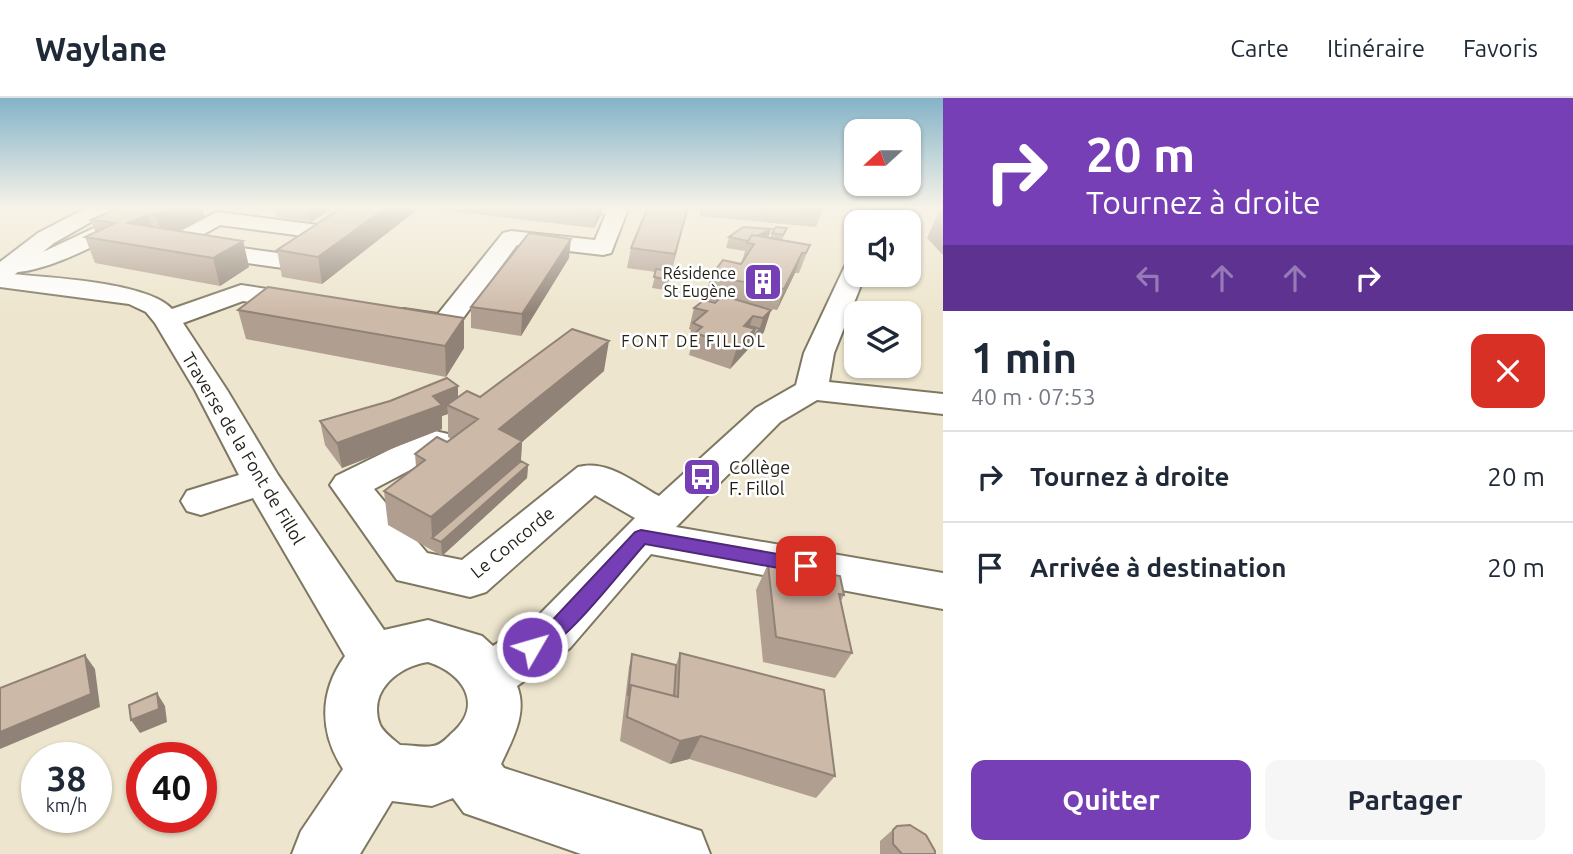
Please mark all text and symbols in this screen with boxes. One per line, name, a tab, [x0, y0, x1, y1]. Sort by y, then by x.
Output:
text: Waylane	[35, 30, 167, 67]
text: Carte	[1230, 35, 1289, 62]
text: Itinéraire	[1327, 35, 1425, 62]
text: Favoris	[1463, 35, 1538, 62]
north arrow	[844, 119, 920, 196]
map controls	[844, 119, 921, 378]
icon: right	[971, 126, 1062, 217]
text: 20 m	[1086, 126, 1195, 181]
text: Tournez à droite	[1086, 184, 1321, 220]
button: sound	[844, 210, 921, 287]
icon: left	[1130, 259, 1168, 297]
icon: ahead	[1203, 259, 1241, 297]
icon: ahead	[1276, 259, 1314, 297]
icon: right	[1349, 259, 1387, 297]
building icon: Résidence St Eugène	[742, 261, 784, 303]
place label: Résidence St Eugène	[663, 264, 736, 300]
button: layers	[844, 301, 921, 378]
district label: FONT DE FILLOL	[621, 332, 767, 350]
text: 1 min	[971, 334, 1077, 381]
button: close	[1471, 334, 1545, 408]
street label: Traverse de la Font de Fillol	[179, 349, 309, 548]
text: 40 m · 07:53	[971, 384, 1096, 409]
bus stop icon: Collège F. Fillol	[681, 456, 723, 498]
place label: Collège F. Fillol	[729, 457, 790, 498]
icon: right	[971, 458, 1009, 496]
text: Tournez à droite	[1030, 462, 1229, 491]
text: 20 m	[1487, 462, 1545, 491]
street label: Le Concorde	[466, 502, 558, 582]
pin	[776, 536, 836, 596]
icon: arrive	[787, 547, 825, 585]
icon: arrive	[971, 549, 1009, 587]
text: Arrivée à destination	[1030, 553, 1286, 582]
text: 20 m	[1487, 553, 1545, 582]
position arrow	[495, 610, 569, 684]
speed limit sign: 40	[126, 742, 217, 833]
text: 38	[47, 758, 86, 798]
button: Quitter	[971, 760, 1251, 840]
button: Partager	[1265, 760, 1545, 840]
text: km/h	[46, 795, 87, 815]

